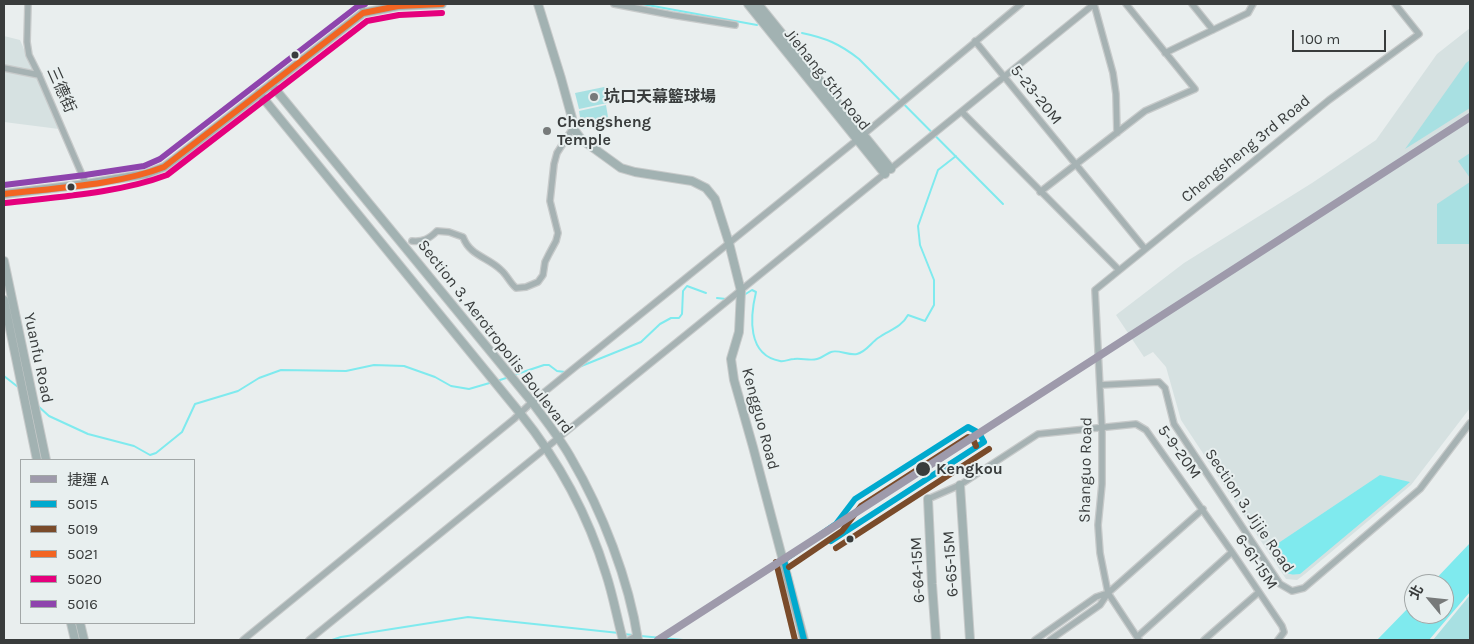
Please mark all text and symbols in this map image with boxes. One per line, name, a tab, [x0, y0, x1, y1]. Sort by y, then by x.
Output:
scale bar	[1294, 20, 1388, 52]
street label: Jiehang 5th Road	[780, 25, 874, 135]
text: 100 m	[1300, 30, 1340, 48]
unlabelled marker	[290, 50, 300, 60]
street label: 5-23-20M	[1006, 61, 1066, 129]
street label: 三德街	[42, 64, 80, 116]
place label: 坑口天幕籃球場	[604, 87, 716, 107]
marker: 坑口天幕籃球場	[588, 91, 600, 103]
street label: Chengsheng 3rd Road	[1178, 91, 1314, 207]
place label: Chengsheng Temple	[557, 112, 651, 150]
marker: Chengsheng Temple	[541, 125, 553, 137]
unlabelled marker	[66, 182, 76, 192]
street label: Section 3, Aerotropolis Boulevard	[413, 236, 577, 438]
street label: Yuanfu Road	[19, 311, 57, 405]
street label: Kengguo Road	[737, 366, 783, 472]
street label: Shanguo Road	[1075, 417, 1097, 523]
street label: 5-9-20M	[1153, 421, 1205, 483]
street label: Section 3, Jijie Road	[1200, 445, 1298, 577]
legend	[20, 459, 195, 624]
place label: Kengkou	[936, 459, 1003, 479]
marker: Kengkou	[914, 460, 932, 478]
text: 捷運 A	[67, 471, 109, 489]
text: 5015	[67, 495, 98, 513]
text: 5019	[67, 520, 98, 538]
street label: 6-65-15M	[939, 530, 963, 598]
street label: 6-61-15M	[1231, 531, 1281, 593]
unlabelled marker	[845, 534, 855, 544]
street label: 6-64-15M	[907, 536, 929, 604]
text: 5021	[67, 545, 98, 563]
text: 5020	[67, 570, 102, 588]
north arrow	[1404, 574, 1454, 624]
text: 北	[1405, 582, 1427, 602]
text: 5016	[67, 595, 98, 613]

